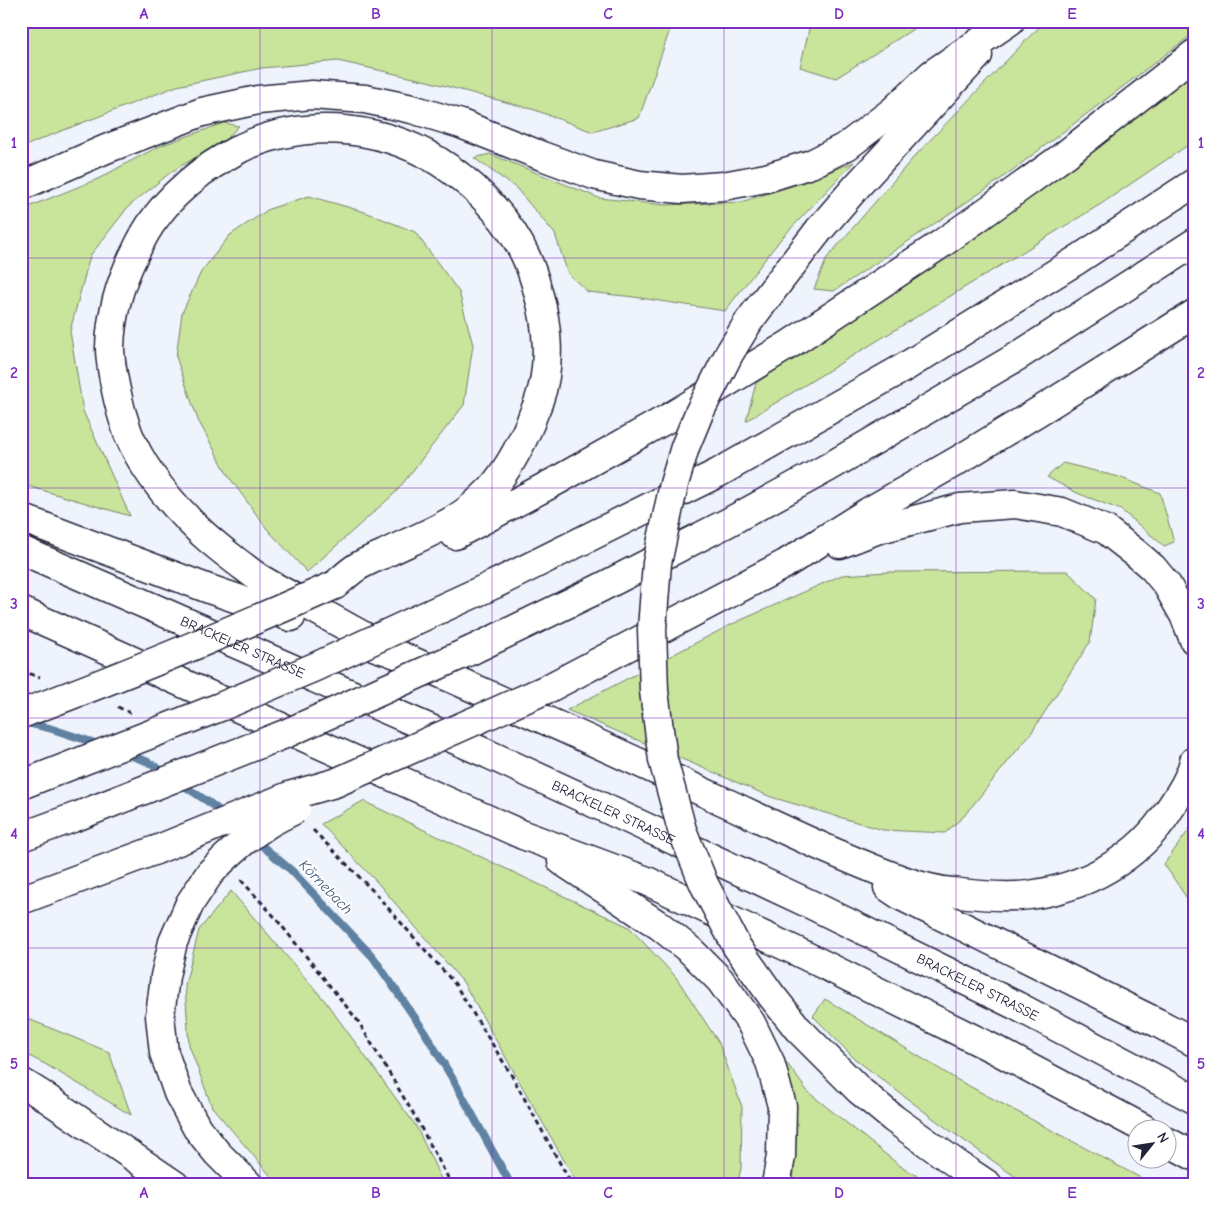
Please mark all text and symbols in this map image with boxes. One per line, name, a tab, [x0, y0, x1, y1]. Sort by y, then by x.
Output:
text: A	[140, 5, 149, 23]
text: B	[371, 5, 381, 23]
text: C	[603, 5, 613, 23]
text: D	[834, 5, 844, 23]
text: E	[1067, 5, 1077, 23]
text: 1	[11, 134, 17, 152]
text: 1	[1198, 134, 1204, 152]
text: 2	[10, 364, 18, 382]
text: 2	[1197, 364, 1205, 382]
text: 3	[10, 595, 18, 613]
text: 3	[1197, 595, 1205, 613]
street label: BRACKELER STRASSE	[178, 613, 307, 682]
street label: BRACKELER STRASSE	[549, 777, 678, 849]
text: 4	[10, 825, 18, 843]
text: 4	[1197, 825, 1205, 843]
water label: Körnebach	[295, 856, 357, 918]
street label: BRACKELER STRASSE	[914, 950, 1041, 1025]
text: 5	[10, 1055, 18, 1073]
text: 5	[1197, 1055, 1205, 1073]
north arrow	[1128, 1118, 1178, 1168]
text: N	[1153, 1130, 1172, 1146]
text: A	[140, 1184, 149, 1202]
text: B	[371, 1184, 381, 1202]
text: C	[603, 1184, 613, 1202]
text: D	[834, 1184, 844, 1202]
text: E	[1067, 1184, 1077, 1202]

